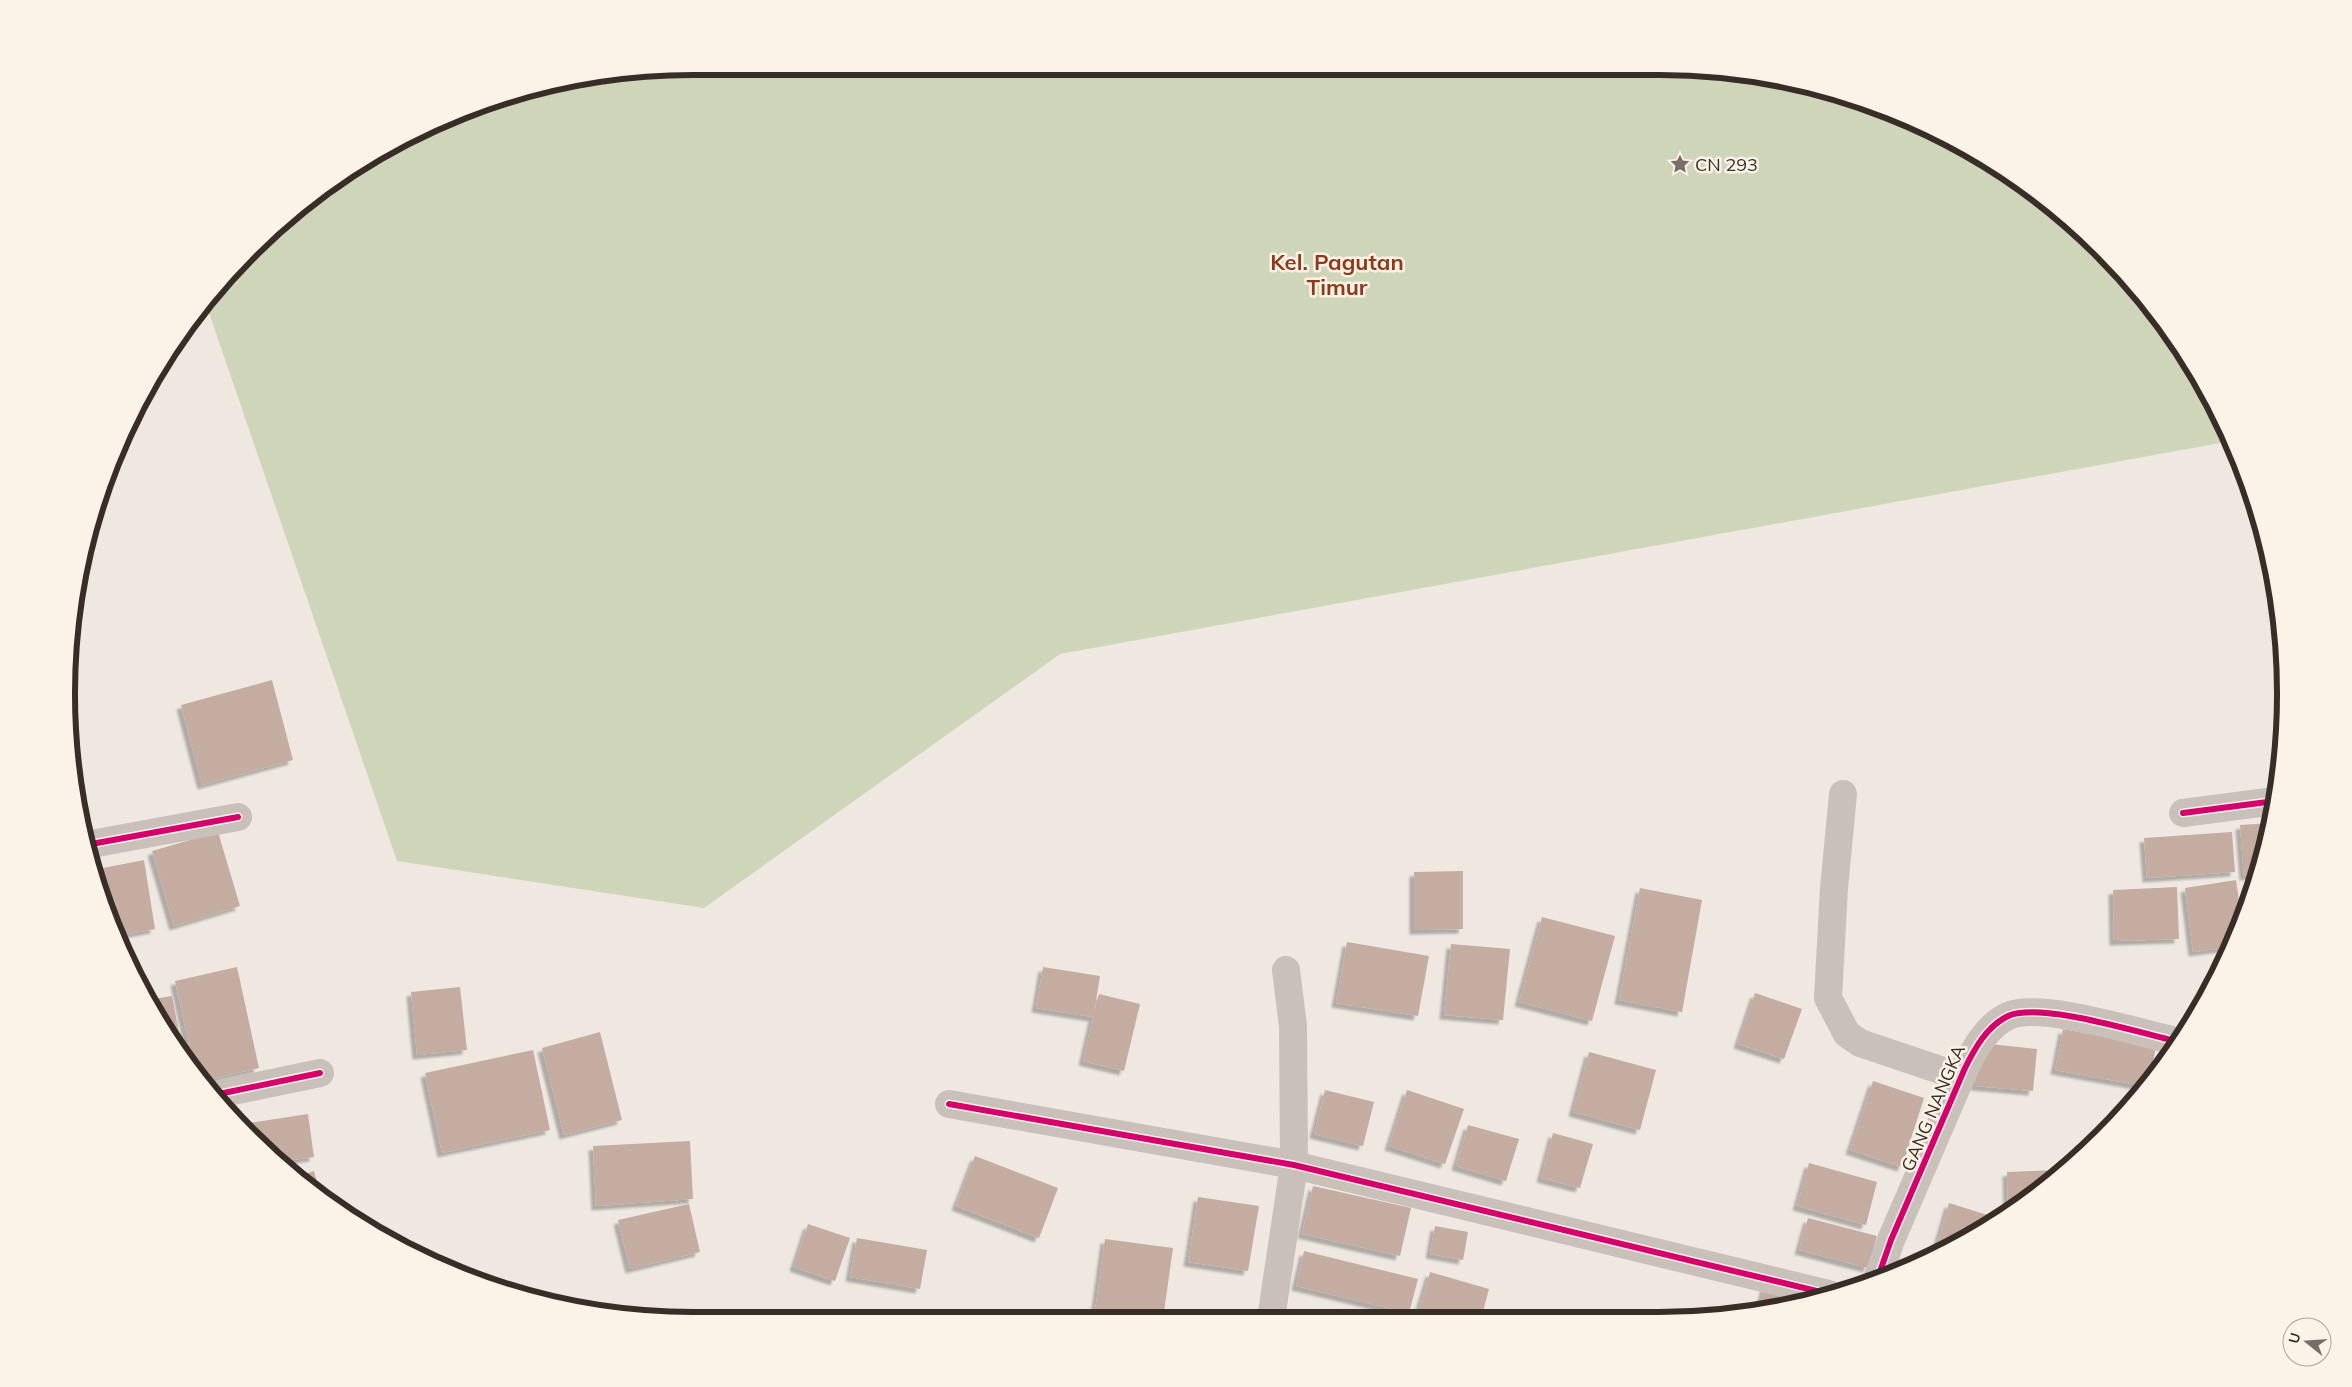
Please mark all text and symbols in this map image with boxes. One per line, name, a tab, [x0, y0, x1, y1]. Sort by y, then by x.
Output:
place icon: CN 293	[1669, 153, 1691, 175]
place label: CN 293	[1695, 153, 1758, 176]
district label: Kel. Pagutan Timur	[1270, 248, 1404, 301]
street label: GANG NANGKA	[1896, 1041, 1970, 1175]
north arrow	[2282, 1317, 2332, 1367]
text: U	[2284, 1331, 2305, 1346]

